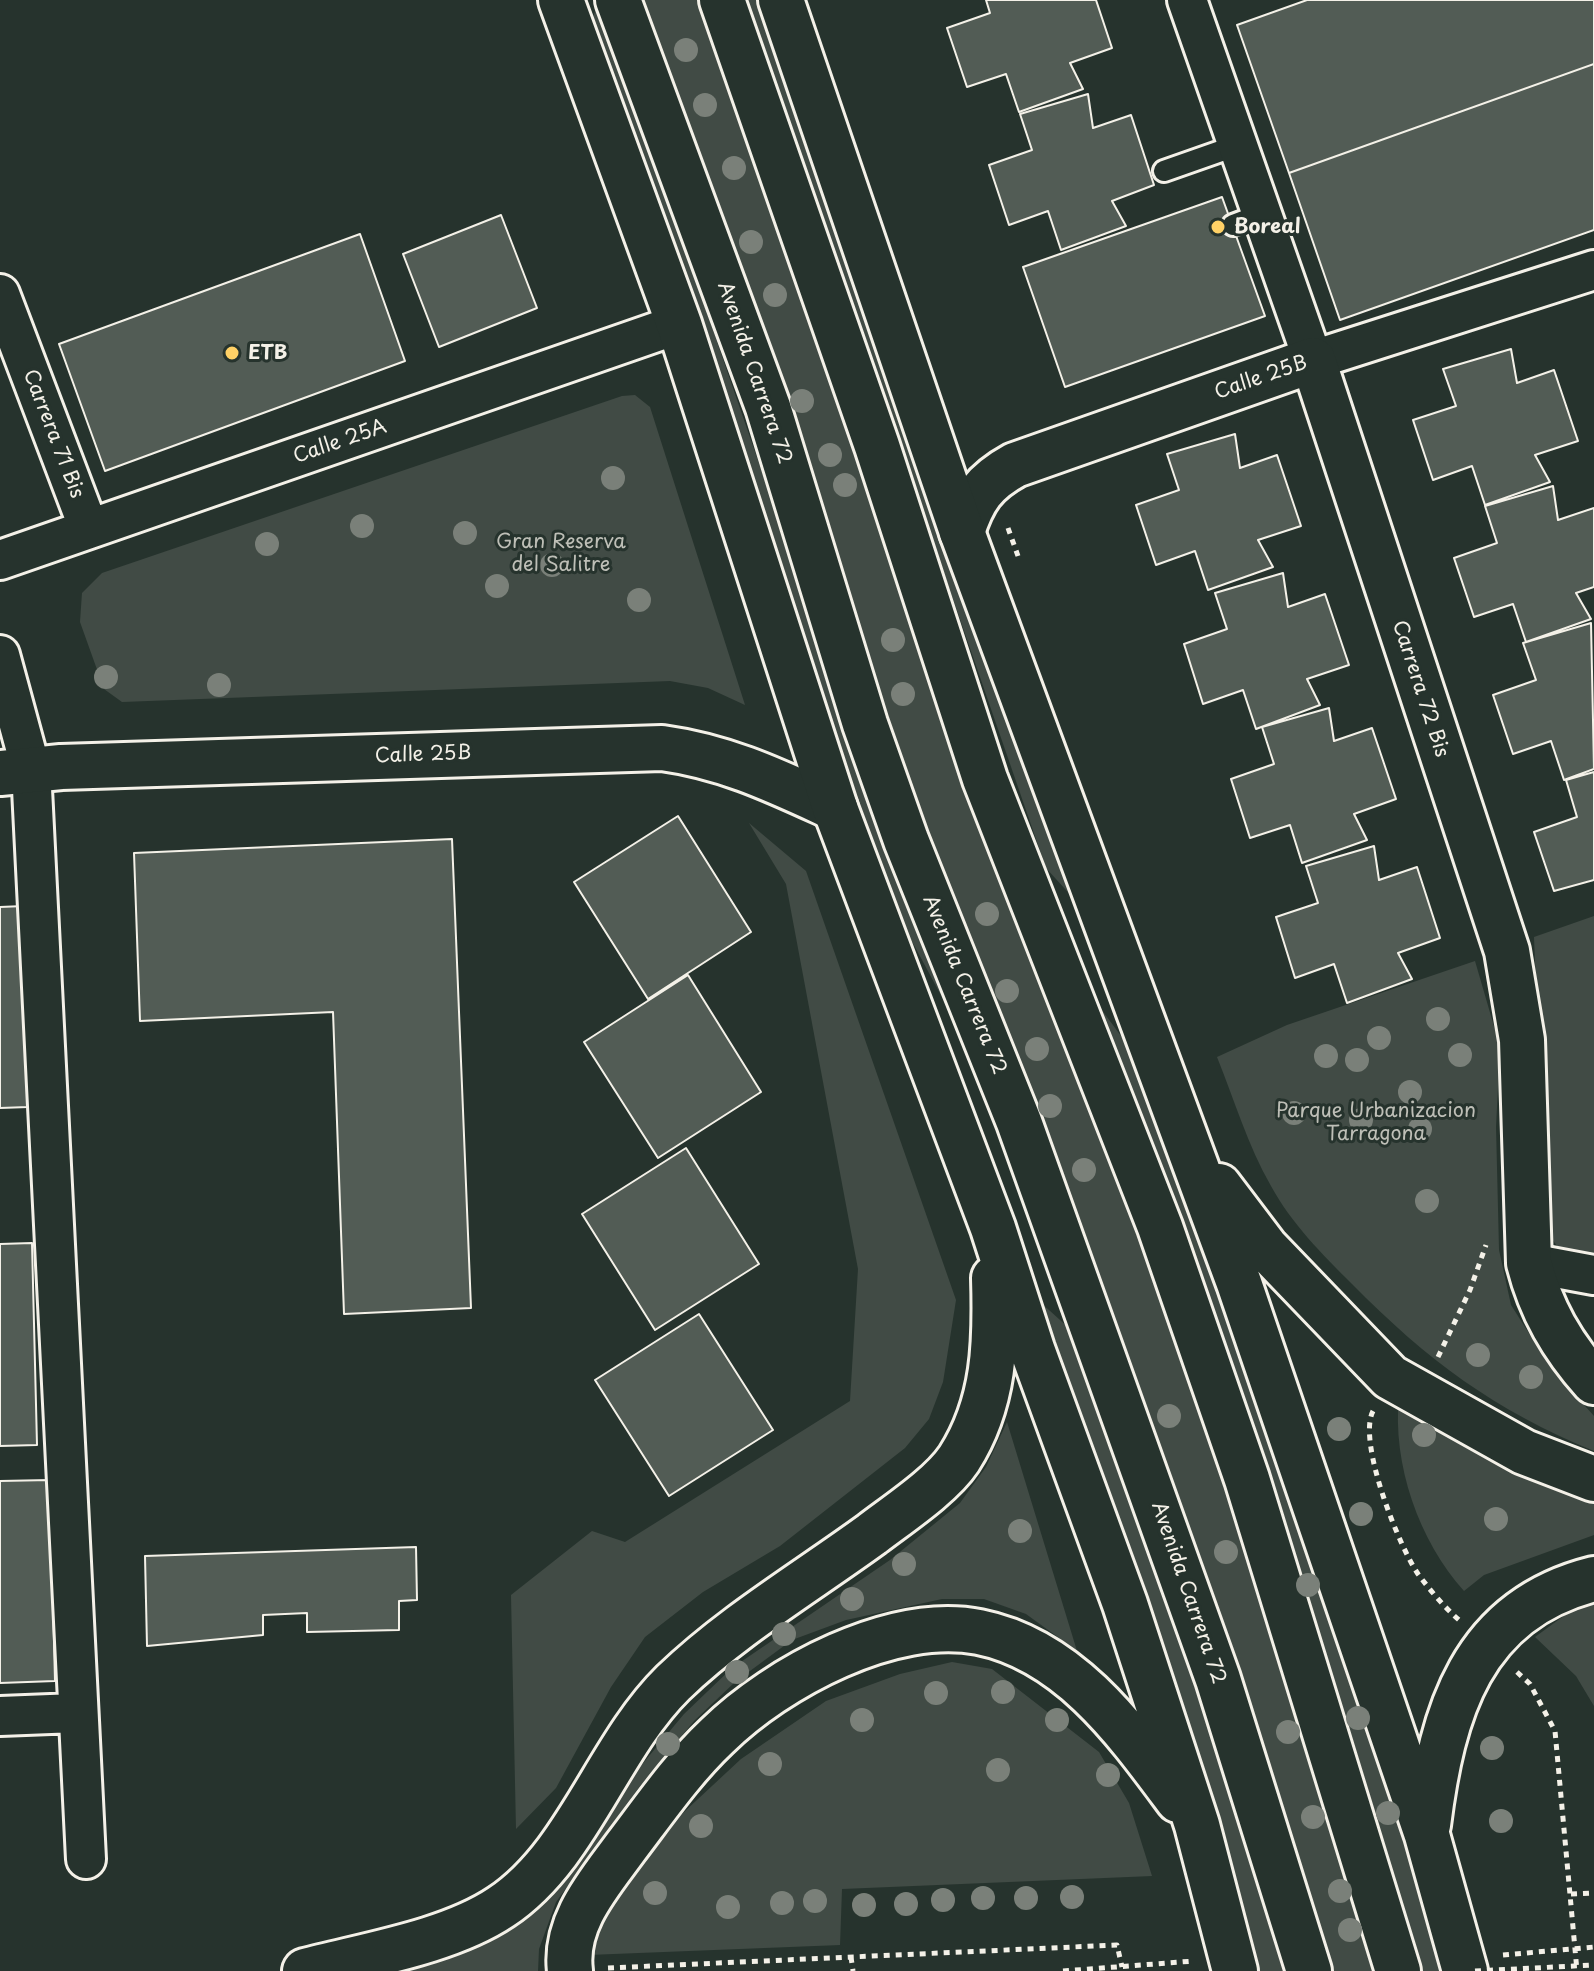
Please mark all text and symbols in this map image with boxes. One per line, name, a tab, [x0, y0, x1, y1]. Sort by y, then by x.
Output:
place label: Boreal	[1234, 215, 1300, 239]
marker: Boreal	[1209, 218, 1227, 236]
street label: Avenida Carrera 72	[712, 279, 796, 467]
place label: ETB	[248, 341, 287, 365]
marker: ETB	[223, 344, 241, 362]
street label: Calle 25B	[1211, 351, 1311, 405]
street label: Carrera 71 Bis	[17, 366, 89, 502]
street label: Calle 25A	[290, 415, 390, 469]
park label: Gran Reserva del Salitre	[496, 530, 626, 577]
street label: Carrera 72 Bis	[1387, 617, 1453, 761]
street label: Calle 25B	[374, 741, 472, 769]
street label: Avenida Carrera 72	[917, 892, 1011, 1078]
park label: Parque Urbanizacion Tarragona	[1276, 1099, 1476, 1146]
street label: Avenida Carrera 72	[1146, 1499, 1230, 1687]

